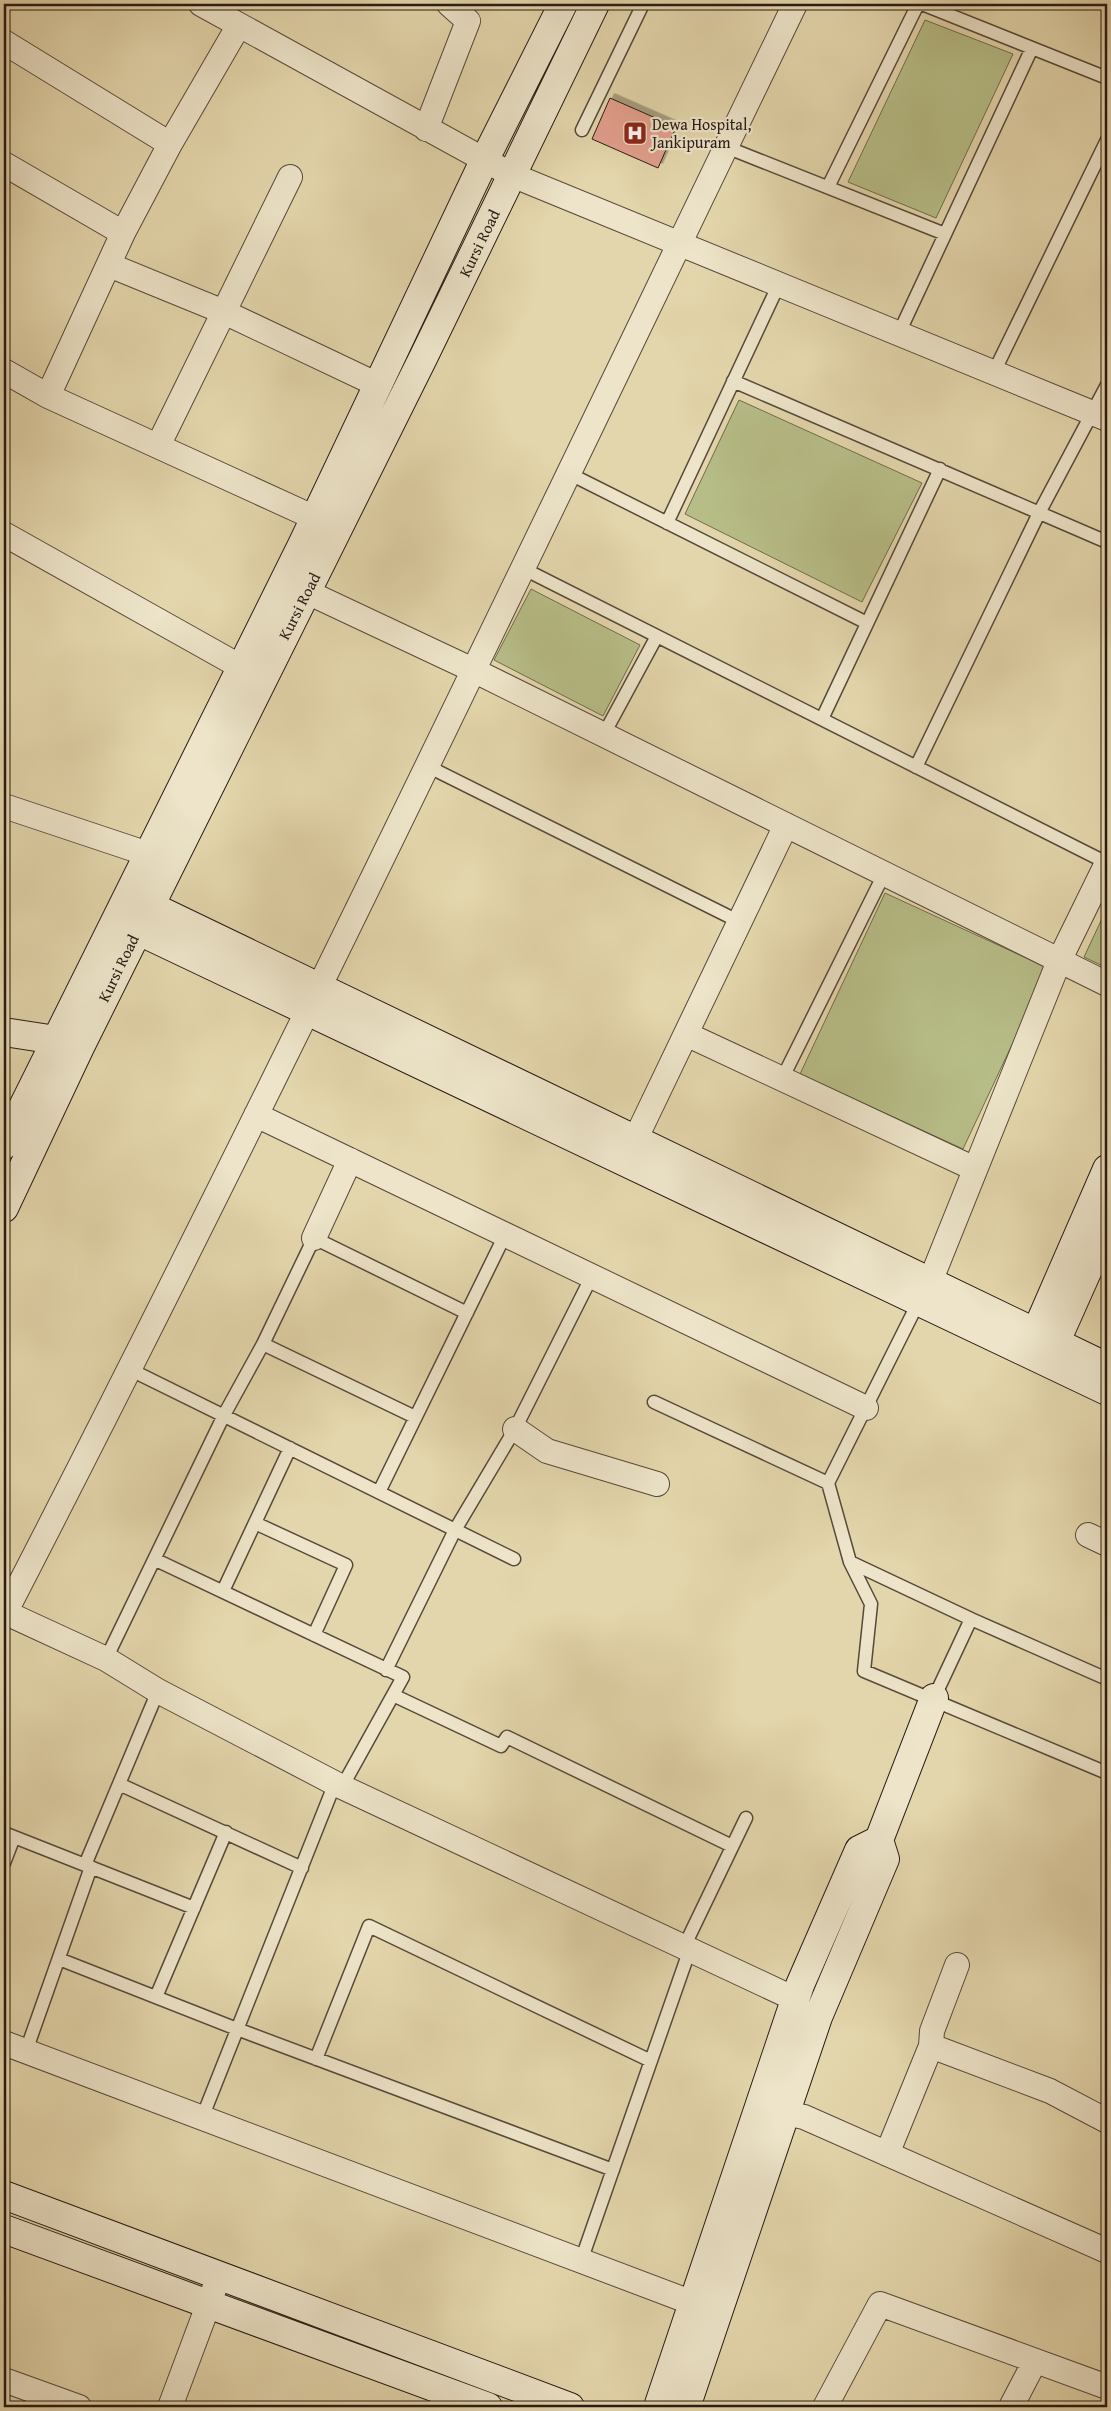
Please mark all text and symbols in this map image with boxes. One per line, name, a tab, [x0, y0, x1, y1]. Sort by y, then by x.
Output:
place label: Dewa Hospital, Jankipuram	[650, 112, 751, 154]
hospital icon: Dewa Hospital, Jankipuram	[622, 120, 648, 146]
street label: Kursi Road	[452, 205, 506, 281]
street label: Kursi Road	[272, 568, 326, 644]
street label: Kursi Road	[91, 930, 145, 1006]

